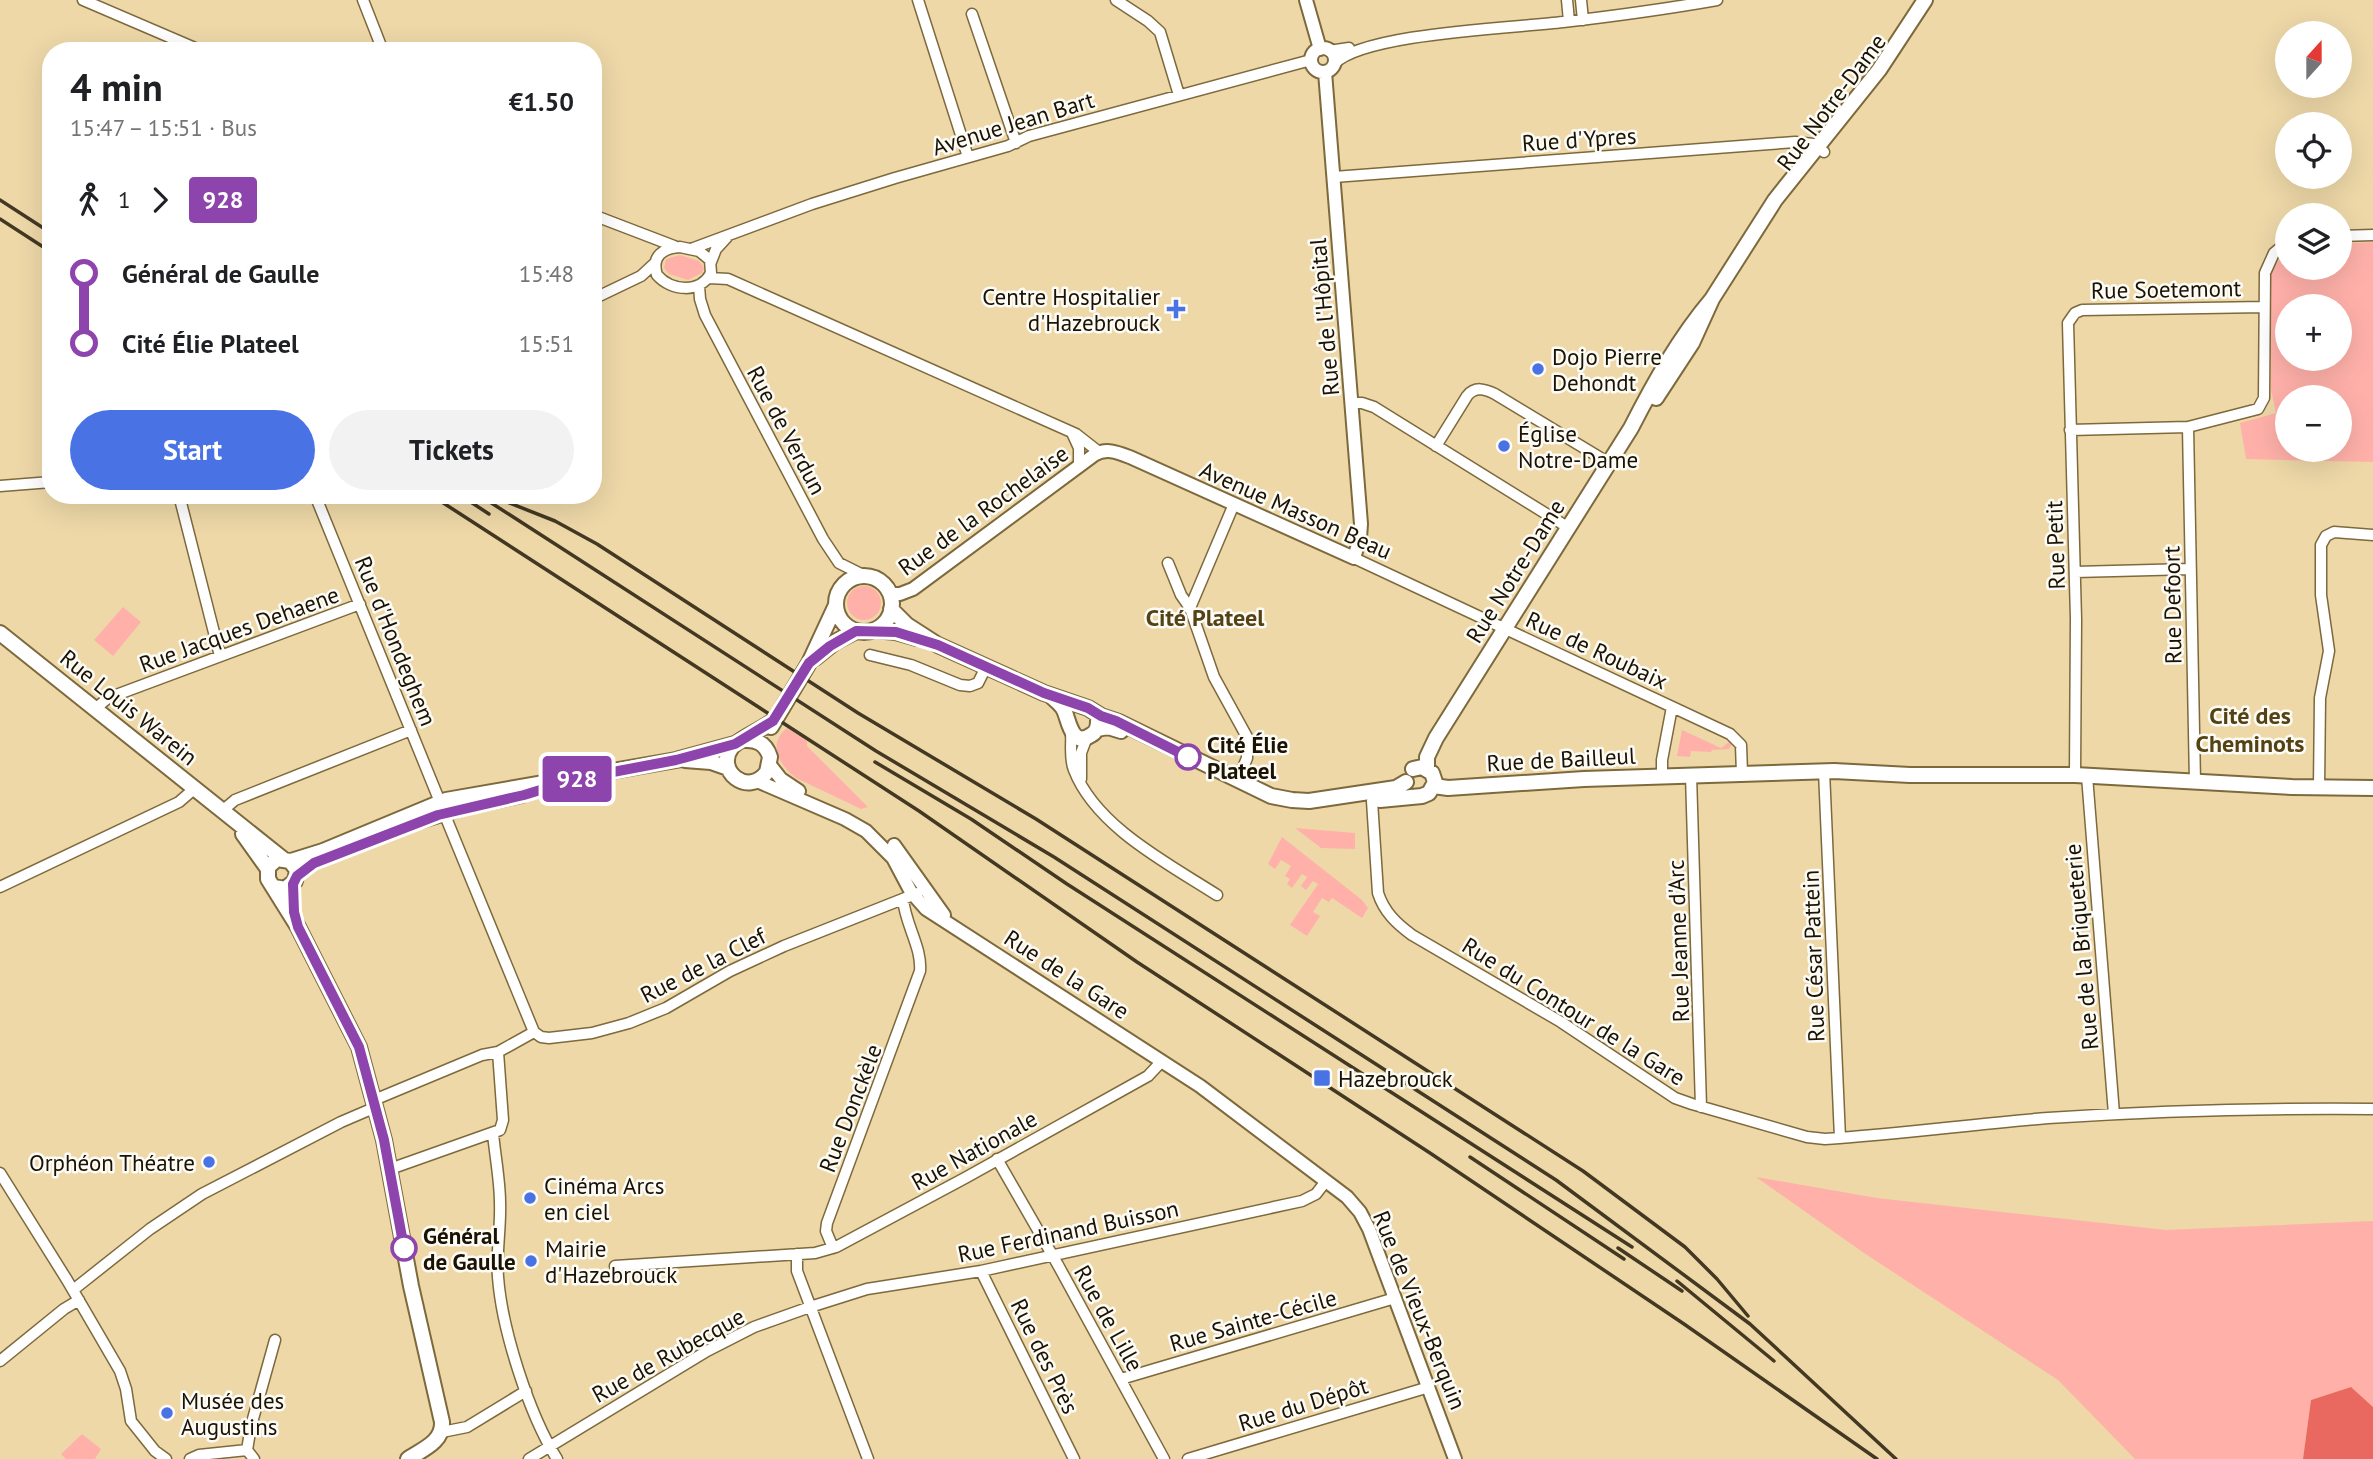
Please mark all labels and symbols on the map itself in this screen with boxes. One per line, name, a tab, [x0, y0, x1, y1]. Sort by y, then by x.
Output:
north arrow	[2275, 21, 2352, 98]
street label: Rue Notre-Dame	[1770, 28, 1892, 176]
street label: Avenue Jean Bart	[929, 85, 1098, 161]
street label: Rue d'Ypres	[1521, 121, 1637, 157]
street label: Rue de l'Hôpital	[1303, 237, 1345, 397]
street label: Rue Soetemont	[2091, 273, 2242, 305]
place label: Centre Hospitalier d'Hazebrouck	[982, 282, 1160, 337]
marker: Centre Hospitalier d'Hazebrouck	[1166, 299, 1186, 319]
place label: Dojo Pierre Dehondt	[1552, 342, 1662, 397]
street label: Rue de Verdun	[741, 361, 833, 499]
marker: Dojo Pierre Dehondt	[1530, 361, 1546, 377]
place label: Église Notre-Dame	[1518, 419, 1638, 474]
marker: Église Notre-Dame	[1496, 438, 1512, 454]
street label: Rue de la Rochelaise	[892, 439, 1074, 581]
street label: Avenue Masson Beau	[1196, 455, 1396, 565]
street label: Rue Notre-Dame	[1459, 494, 1571, 648]
street label: Rue Petit	[2039, 500, 2071, 590]
street label: Rue Defoort	[2156, 545, 2188, 664]
street label: Rue d'Hondeghem	[349, 552, 443, 730]
street label: Rue Jacques Dehaene	[135, 579, 343, 679]
district label: Cité Plateel	[1146, 602, 1265, 633]
street label: Rue de Roubaix	[1522, 605, 1673, 696]
street label: Rue Louis Warein	[54, 643, 204, 771]
district label: Cité des Cheminots	[2196, 700, 2304, 759]
place label: Cité Élie Plateel	[1207, 730, 1288, 785]
street label: Rue de Bailleul	[1486, 741, 1636, 777]
marker: Cité Élie Plateel	[1175, 744, 1201, 770]
line badge: 928	[537, 756, 617, 802]
street label: Rue de la Briqueterie	[2058, 843, 2104, 1051]
street label: Rue Jeanne d'Arc	[1661, 859, 1695, 1023]
street label: Rue César Pattein	[1796, 870, 1830, 1042]
street label: Rue de la Clef	[635, 920, 772, 1009]
street label: Rue de la Gare	[999, 923, 1135, 1025]
street label: Rue du Contour de la Gare	[1457, 930, 1691, 1092]
street label: Rue Donckèle	[812, 1040, 888, 1176]
place label: Hazebrouck	[1338, 1064, 1453, 1093]
marker: Hazebrouck	[1312, 1068, 1332, 1088]
street label: Rue Nationale	[906, 1104, 1042, 1196]
place label: Orphéon Théatre	[29, 1148, 195, 1177]
marker: Orphéon Théatre	[201, 1154, 217, 1170]
place label: Cinéma Arcs en ciel	[544, 1171, 664, 1226]
marker: Cinéma Arcs en ciel	[522, 1190, 538, 1206]
street label: Rue Ferdinand Buisson	[955, 1193, 1181, 1269]
street label: Rue de Vieux-Berquin	[1367, 1206, 1473, 1414]
place label: Général de Gaulle	[423, 1221, 516, 1276]
place label: Mairie d'Hazebrouck	[545, 1234, 677, 1289]
marker: Général de Gaulle	[391, 1235, 417, 1261]
marker: Mairie d'Hazebrouck	[523, 1253, 539, 1269]
street label: Rue de Lille	[1068, 1260, 1150, 1376]
street label: Rue Sainte-Cécile	[1166, 1282, 1340, 1358]
street label: Rue des Près	[1005, 1294, 1085, 1418]
street label: Rue de Rubecque	[587, 1301, 749, 1409]
street label: Rue du Dépôt	[1235, 1371, 1371, 1437]
place label: Musée des Augustins	[181, 1386, 284, 1441]
marker: Musée des Augustins	[159, 1405, 175, 1421]

